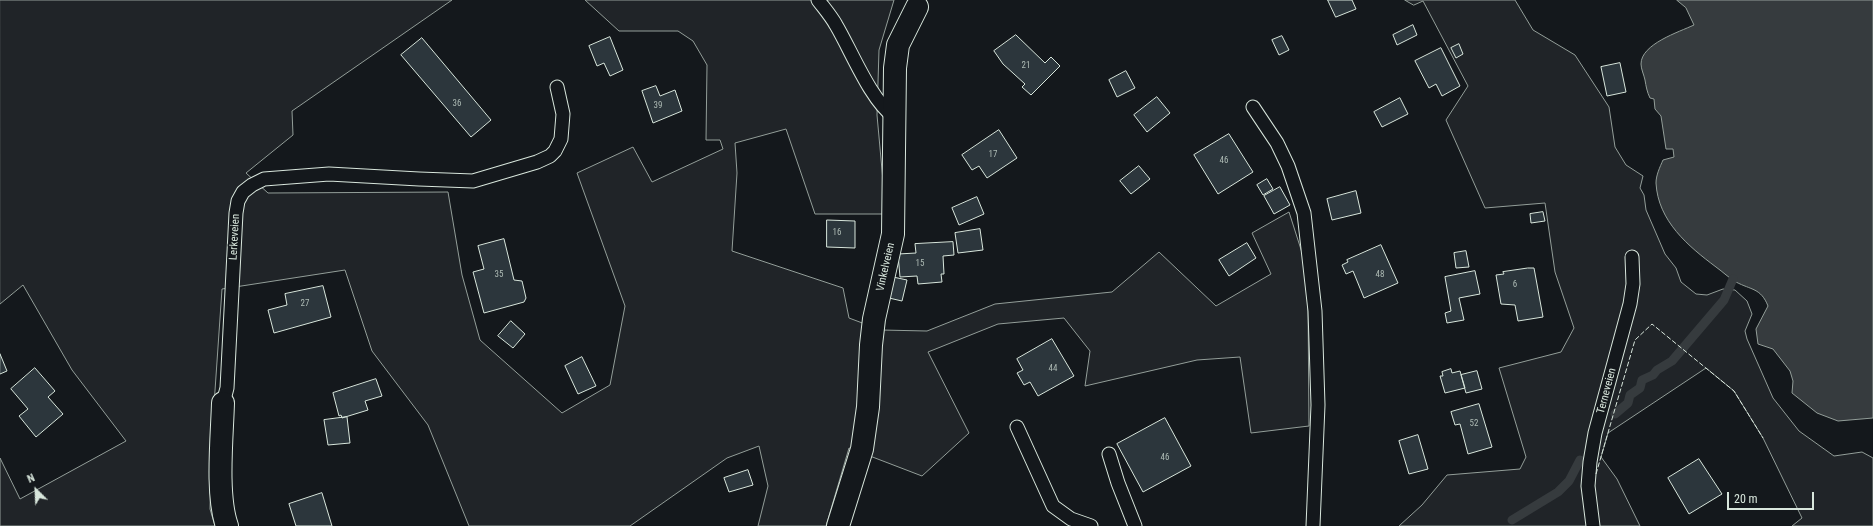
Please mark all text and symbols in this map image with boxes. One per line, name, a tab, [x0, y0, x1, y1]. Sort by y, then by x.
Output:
house number: 21	[1022, 61, 1030, 71]
house number: 36	[453, 99, 461, 109]
house number: 39	[654, 101, 662, 111]
house number: 17	[989, 150, 997, 160]
house number: 46	[1220, 156, 1228, 166]
street label: Lerkeveien	[227, 213, 243, 261]
house number: 16	[833, 228, 841, 238]
street label: Vinkelveien	[874, 241, 898, 293]
house number: 15	[916, 259, 924, 269]
house number: 35	[495, 270, 503, 280]
house number: 48	[1376, 270, 1384, 280]
house number: 6	[1513, 280, 1517, 290]
house number: 27	[301, 299, 309, 309]
house number: 44	[1049, 364, 1057, 374]
street label: Terneveien	[1595, 367, 1619, 415]
house number: 52	[1470, 419, 1478, 429]
house number: 46	[1161, 453, 1169, 463]
north arrow	[16, 470, 56, 510]
text: N	[25, 471, 37, 486]
scale bar	[1729, 484, 1816, 510]
text: 20 m	[1734, 492, 1758, 506]

